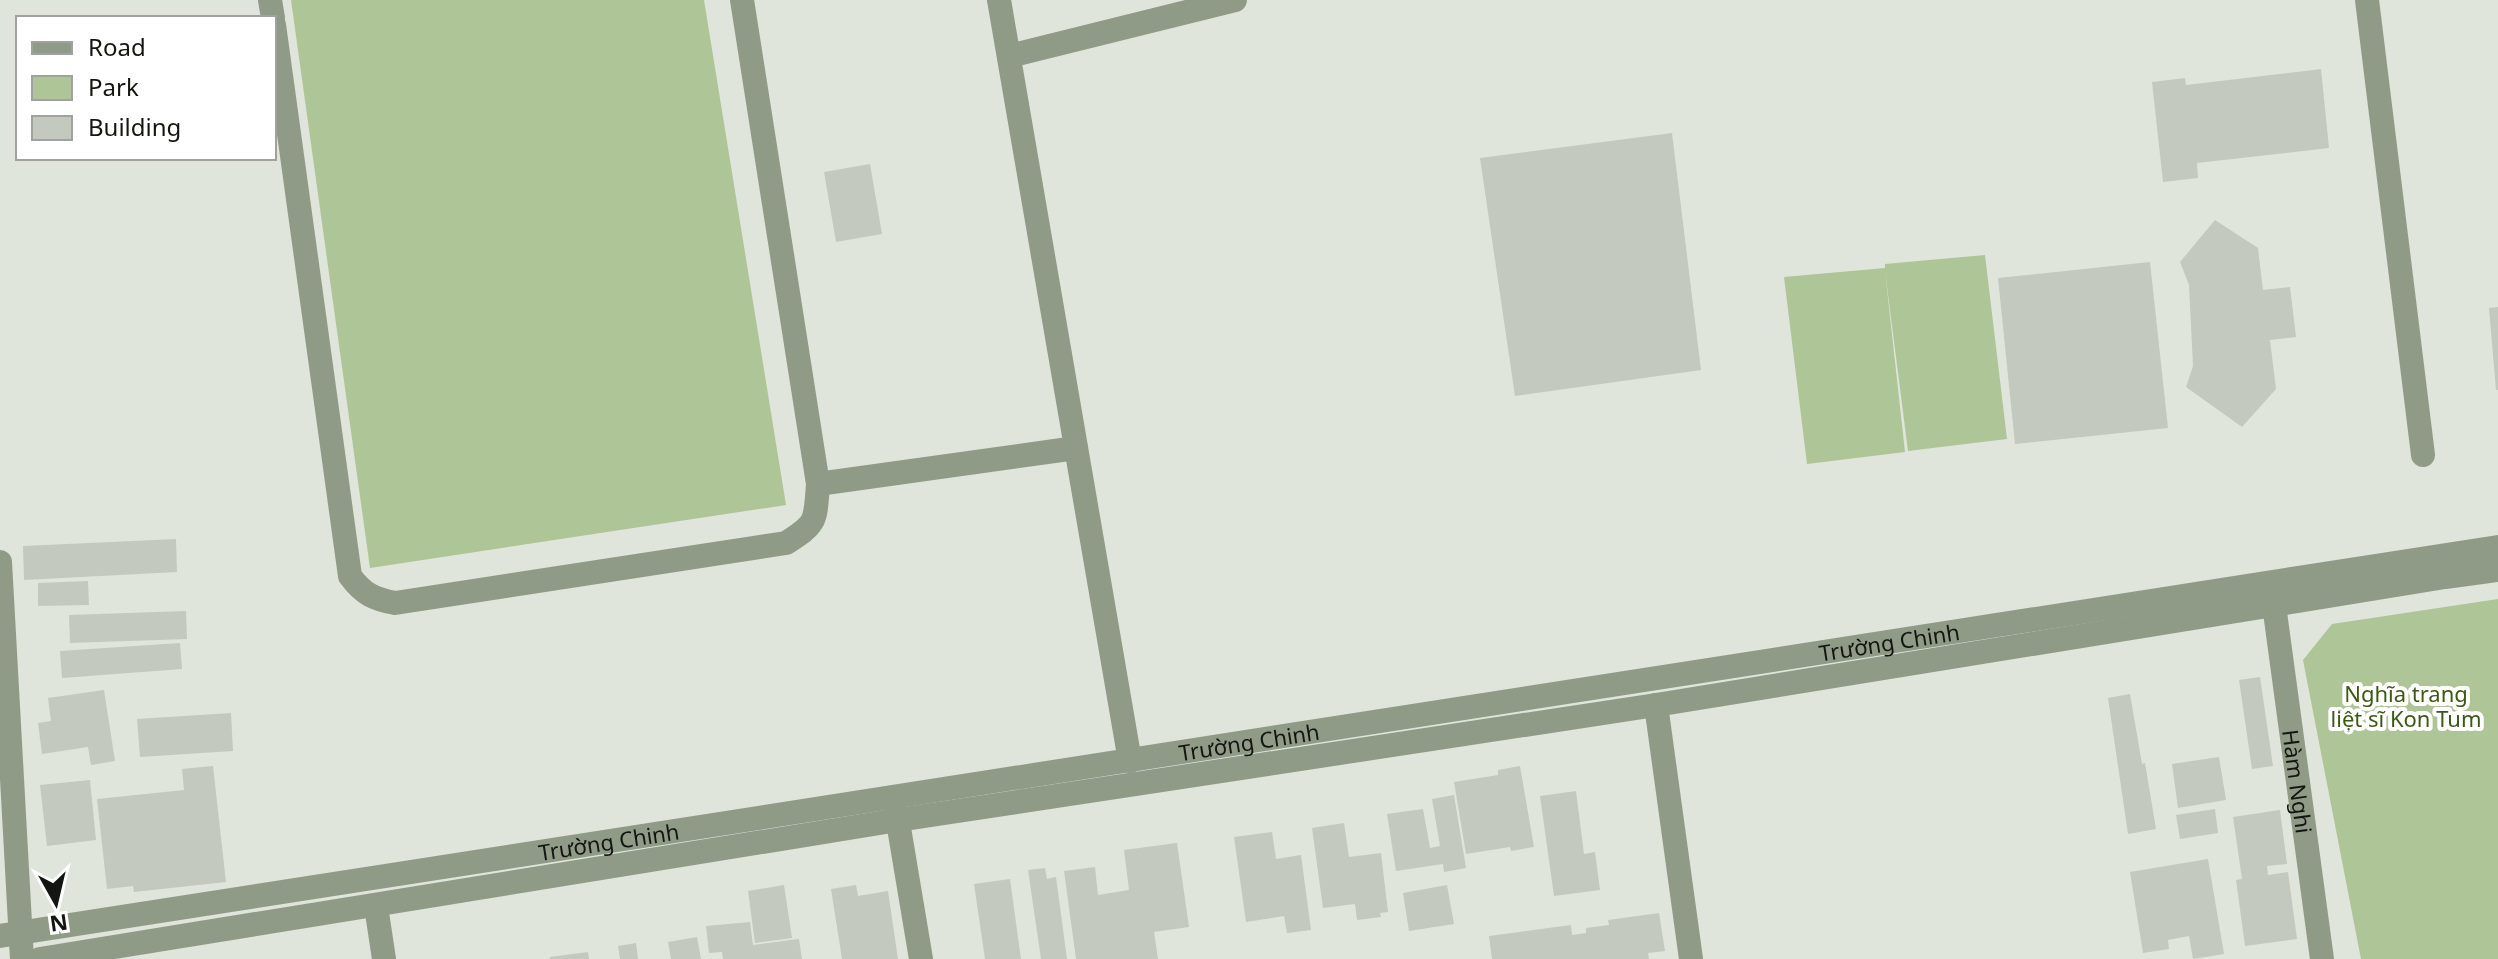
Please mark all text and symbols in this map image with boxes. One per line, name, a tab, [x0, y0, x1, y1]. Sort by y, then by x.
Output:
legend	[16, 16, 276, 160]
text: Road	[88, 30, 146, 63]
text: Park	[88, 70, 139, 103]
text: Building	[88, 110, 181, 143]
street label: Trường Chinh	[1817, 616, 1962, 668]
park label: Nghĩa trang liệt sĩ Kon Tum	[2331, 678, 2481, 733]
street label: Trường Chinh	[1177, 716, 1321, 767]
street label: Hàm Nghi	[2276, 728, 2320, 835]
street label: Trường Chinh	[536, 815, 681, 867]
north arrow	[16, 863, 96, 943]
text: N	[48, 908, 70, 940]

